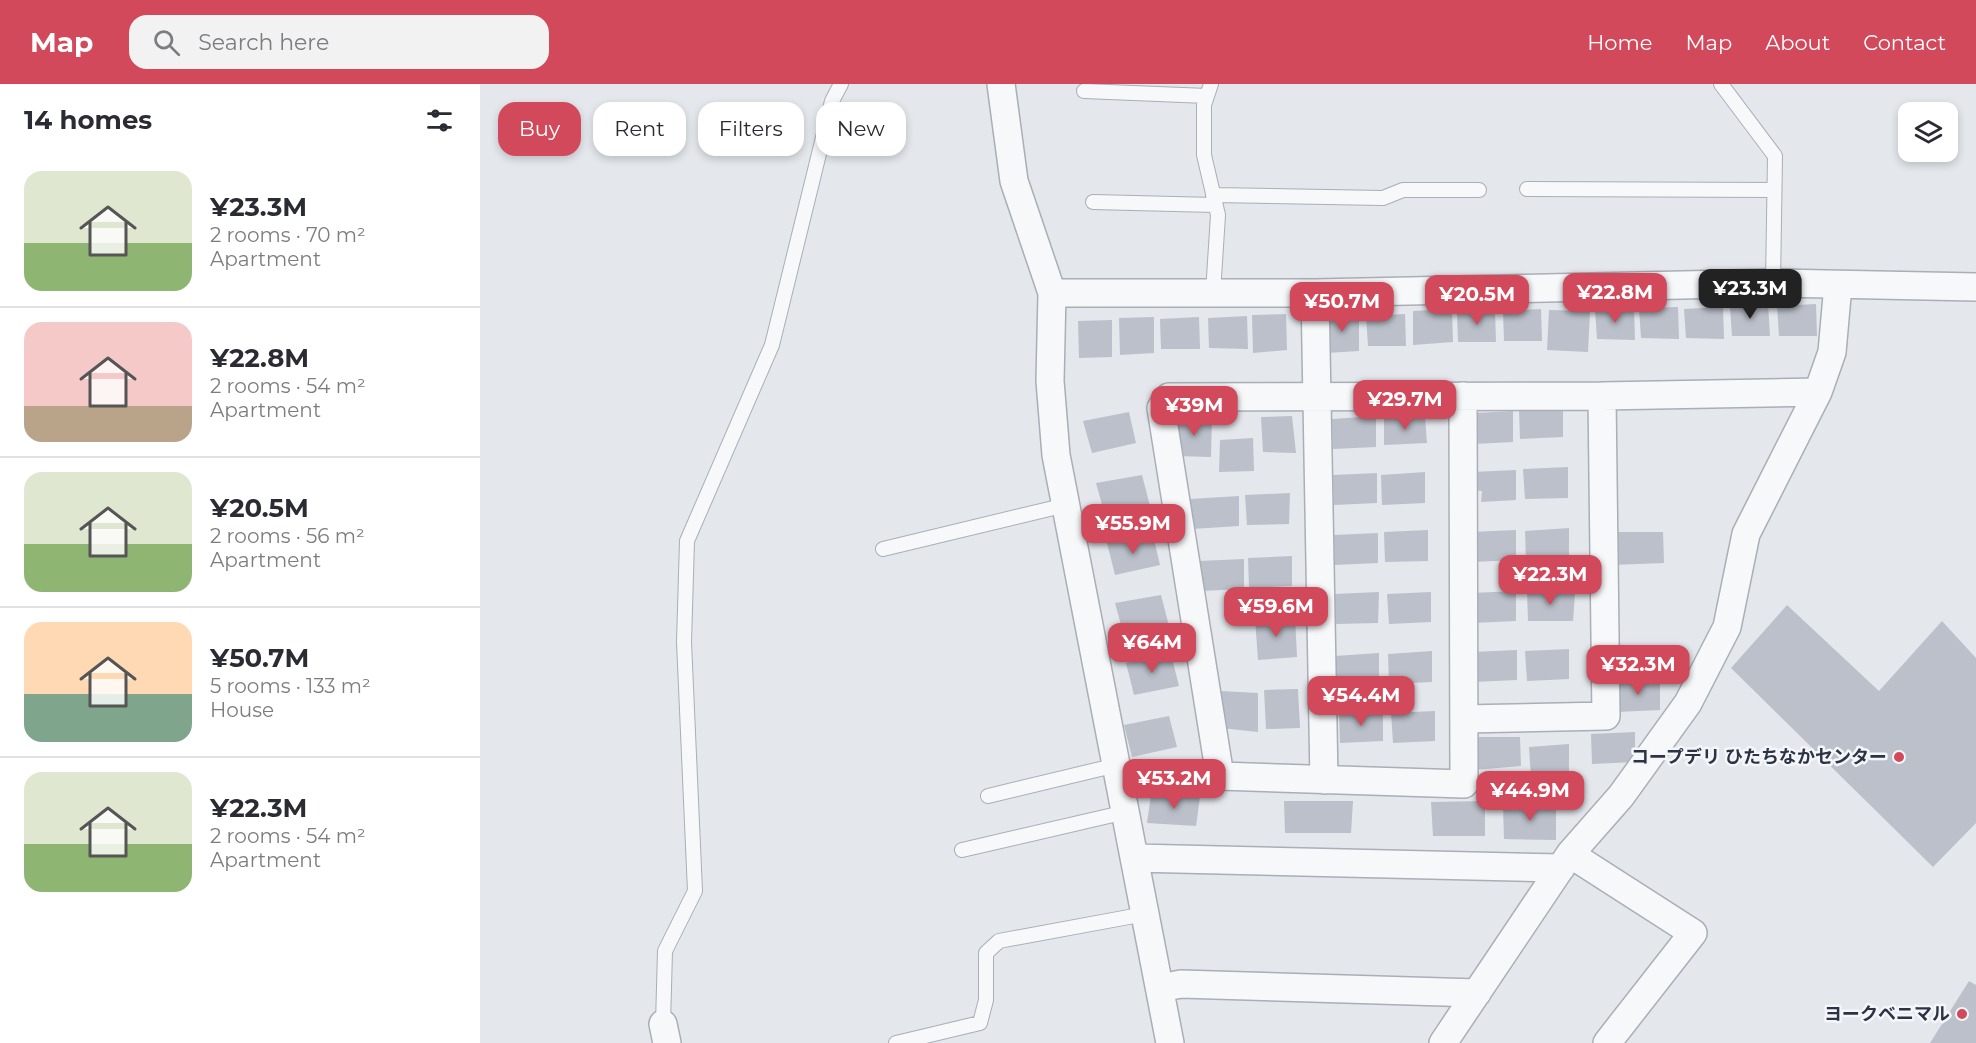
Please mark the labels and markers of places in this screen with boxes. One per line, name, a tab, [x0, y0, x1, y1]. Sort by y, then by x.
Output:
pin: ¥23.3M	[1701, 269, 1799, 320]
pin: ¥22.8M	[1566, 273, 1664, 324]
pin: ¥20.5M	[1428, 275, 1526, 326]
pin: ¥50.7M	[1293, 282, 1391, 333]
pin: ¥29.7M	[1356, 380, 1454, 431]
pin: ¥39M	[1158, 386, 1230, 437]
pin: ¥55.9M	[1084, 504, 1182, 555]
pin: ¥22.3M	[1501, 555, 1599, 606]
pin: ¥59.6M	[1227, 587, 1325, 638]
pin: ¥64M	[1116, 623, 1188, 674]
pin: ¥32.3M	[1589, 645, 1687, 696]
pin: ¥54.4M	[1312, 676, 1410, 727]
place label: コープデリ ひたちなかセンター	[1631, 746, 1887, 768]
marker: コープデリ ひたちなかセンター	[1892, 750, 1906, 764]
pin: ¥53.2M	[1125, 759, 1223, 810]
pin: ¥44.9M	[1481, 771, 1579, 822]
place label: ヨークベニマル	[1824, 1003, 1950, 1025]
marker: ヨークベニマル	[1955, 1007, 1969, 1021]

